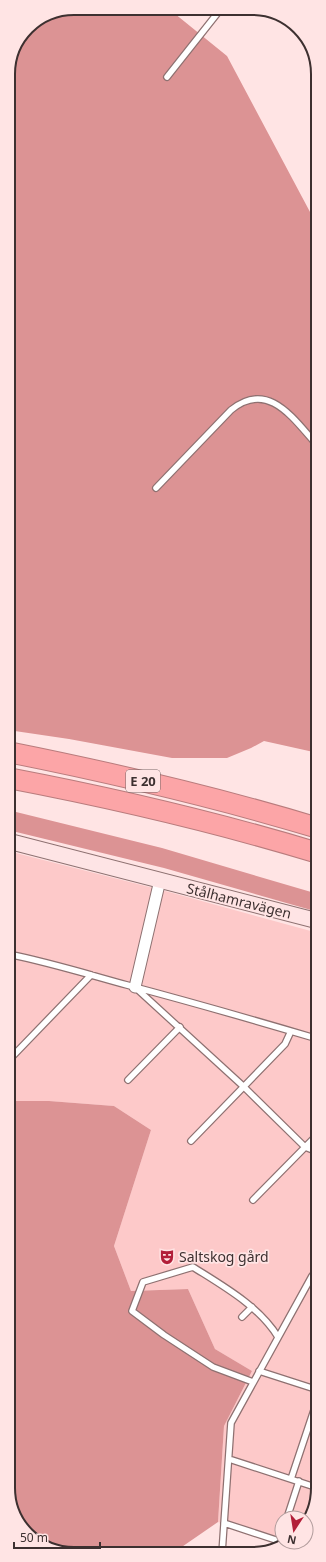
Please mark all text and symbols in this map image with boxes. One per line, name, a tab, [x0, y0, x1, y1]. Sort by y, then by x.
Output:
road number: E 20	[126, 770, 160, 792]
street label: Stålhamravägen	[185, 878, 293, 923]
place label: Saltskog gård	[179, 1247, 269, 1266]
theatre icon: Saltskog gård	[158, 1248, 176, 1266]
north arrow	[274, 1510, 314, 1550]
scale bar	[14, 1524, 100, 1550]
text: 50 m	[20, 1529, 48, 1546]
text: N	[286, 1532, 298, 1549]

